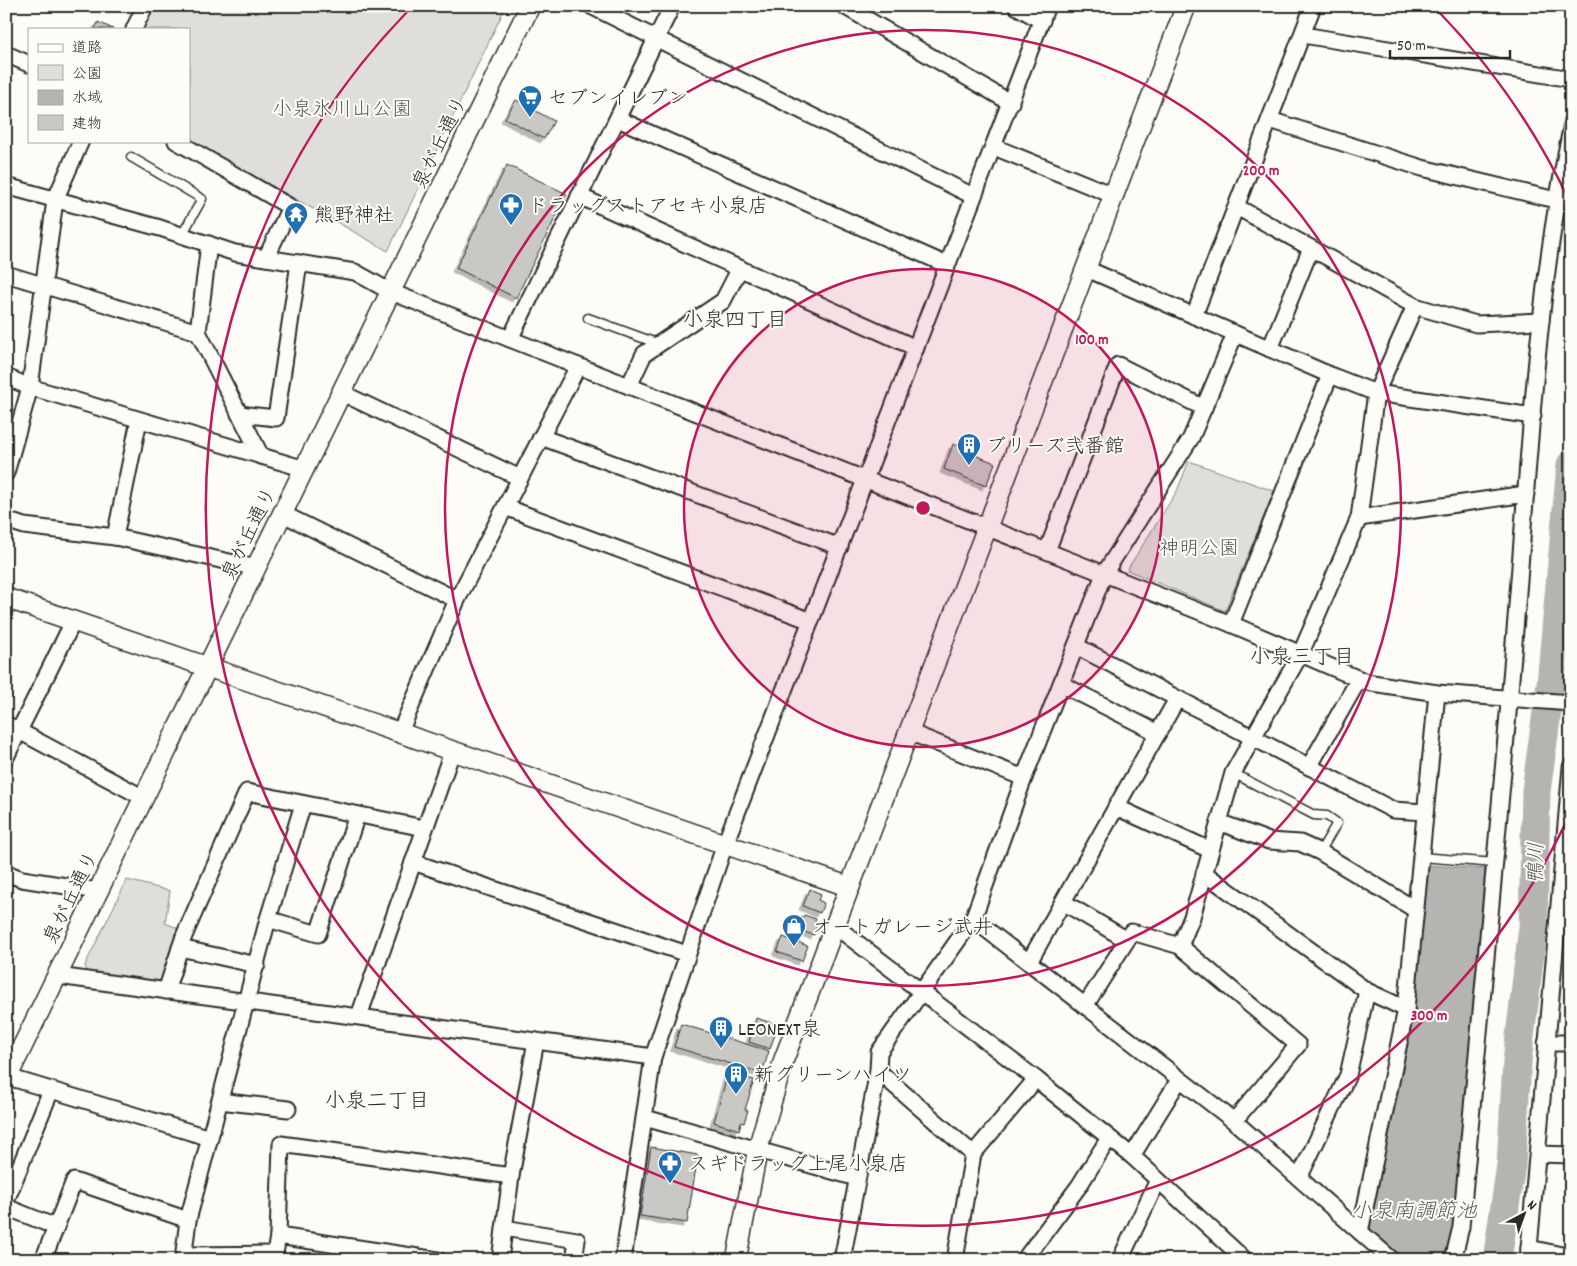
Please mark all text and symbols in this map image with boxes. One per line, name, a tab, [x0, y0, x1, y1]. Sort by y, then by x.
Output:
legend	[28, 28, 190, 142]
scale bar	[1390, 28, 1510, 60]
text: 50 m	[1397, 36, 1426, 58]
text: 道路	[72, 38, 102, 60]
text: 公園	[72, 64, 102, 86]
supermarket icon: セブンイレブン	[517, 84, 543, 118]
place label: セブンイレブン	[548, 86, 688, 114]
text: 水域	[72, 88, 102, 110]
street label: 泉が丘通り	[407, 92, 476, 194]
park label: 小泉氷川山公園	[272, 97, 412, 125]
text: 建物	[72, 114, 102, 136]
text: 200 m	[1243, 161, 1279, 183]
pharmacy icon: ドラッグストアセキ小泉店	[498, 192, 524, 226]
place label: ドラッグストアセキ小泉店	[528, 194, 768, 222]
temple icon: 熊野神社	[283, 201, 309, 235]
place label: 熊野神社	[314, 203, 394, 231]
district label: 小泉四丁目	[683, 307, 788, 337]
text: 100 m	[1075, 330, 1109, 352]
building icon: ブリーズ弐番館	[956, 432, 982, 466]
place label: ブリーズ弐番館	[986, 434, 1124, 462]
street label: 泉が丘通り	[216, 483, 285, 585]
centre of rings	[914, 499, 932, 517]
park label: 神明公園	[1159, 536, 1239, 564]
district label: 小泉三丁目	[1250, 644, 1355, 674]
water label: 鴨川	[1523, 842, 1553, 884]
street label: 泉が丘通り	[38, 847, 107, 949]
shop icon: オートガレージ武井	[781, 913, 807, 947]
place label: オートガレージ武井	[812, 915, 993, 943]
text: 300 m	[1411, 1006, 1447, 1028]
building icon: LEONEXT泉	[708, 1015, 734, 1049]
place label: LEONEXT泉	[738, 1017, 821, 1045]
building icon: 新グリーンハイツ	[723, 1061, 749, 1095]
place label: 新グリーンハイツ	[754, 1063, 912, 1091]
district label: 小泉二丁目	[325, 1088, 430, 1118]
pharmacy icon: スギドラッグ上尾小泉店	[657, 1150, 683, 1184]
place label: スギドラッグ上尾小泉店	[688, 1152, 908, 1180]
north arrow	[1500, 1188, 1550, 1238]
text: N	[1522, 1196, 1540, 1216]
water label: 小泉南調節池	[1351, 1198, 1478, 1228]

